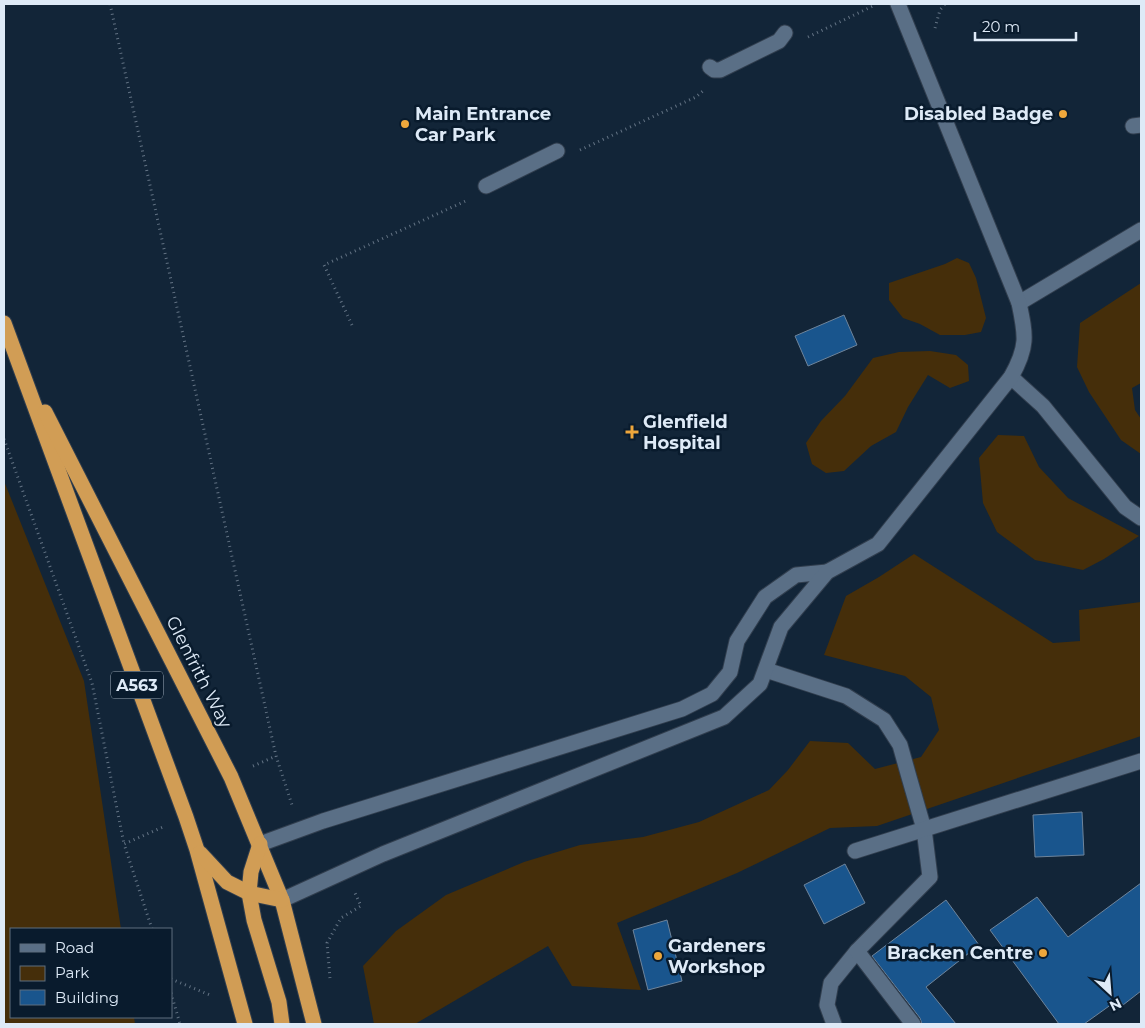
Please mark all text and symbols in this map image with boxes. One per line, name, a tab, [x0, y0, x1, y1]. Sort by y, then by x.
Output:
scale bar	[975, 10, 1076, 42]
text: 20 m	[982, 17, 1020, 36]
place label: Main Entrance Car Park	[415, 103, 551, 146]
place label: Disabled Badge	[904, 103, 1053, 125]
marker: Disabled Badge	[1057, 108, 1069, 120]
marker: Main Entrance Car Park	[399, 118, 411, 130]
place label: Glenfield Hospital	[643, 411, 728, 454]
marker: Glenfield Hospital	[625, 425, 639, 439]
street label: Glenfrith Way	[161, 612, 237, 732]
road number: A563	[111, 672, 163, 698]
legend	[10, 928, 172, 1018]
place label: Gardeners Workshop	[668, 935, 766, 978]
text: Road	[55, 938, 94, 957]
place label: Bracken Centre	[887, 942, 1033, 964]
marker: Bracken Centre	[1037, 947, 1049, 959]
marker: Gardeners Workshop	[652, 950, 664, 962]
text: Park	[55, 963, 89, 982]
north arrow	[1085, 968, 1135, 1018]
text: Building	[55, 988, 119, 1007]
text: N	[1107, 994, 1125, 1015]

